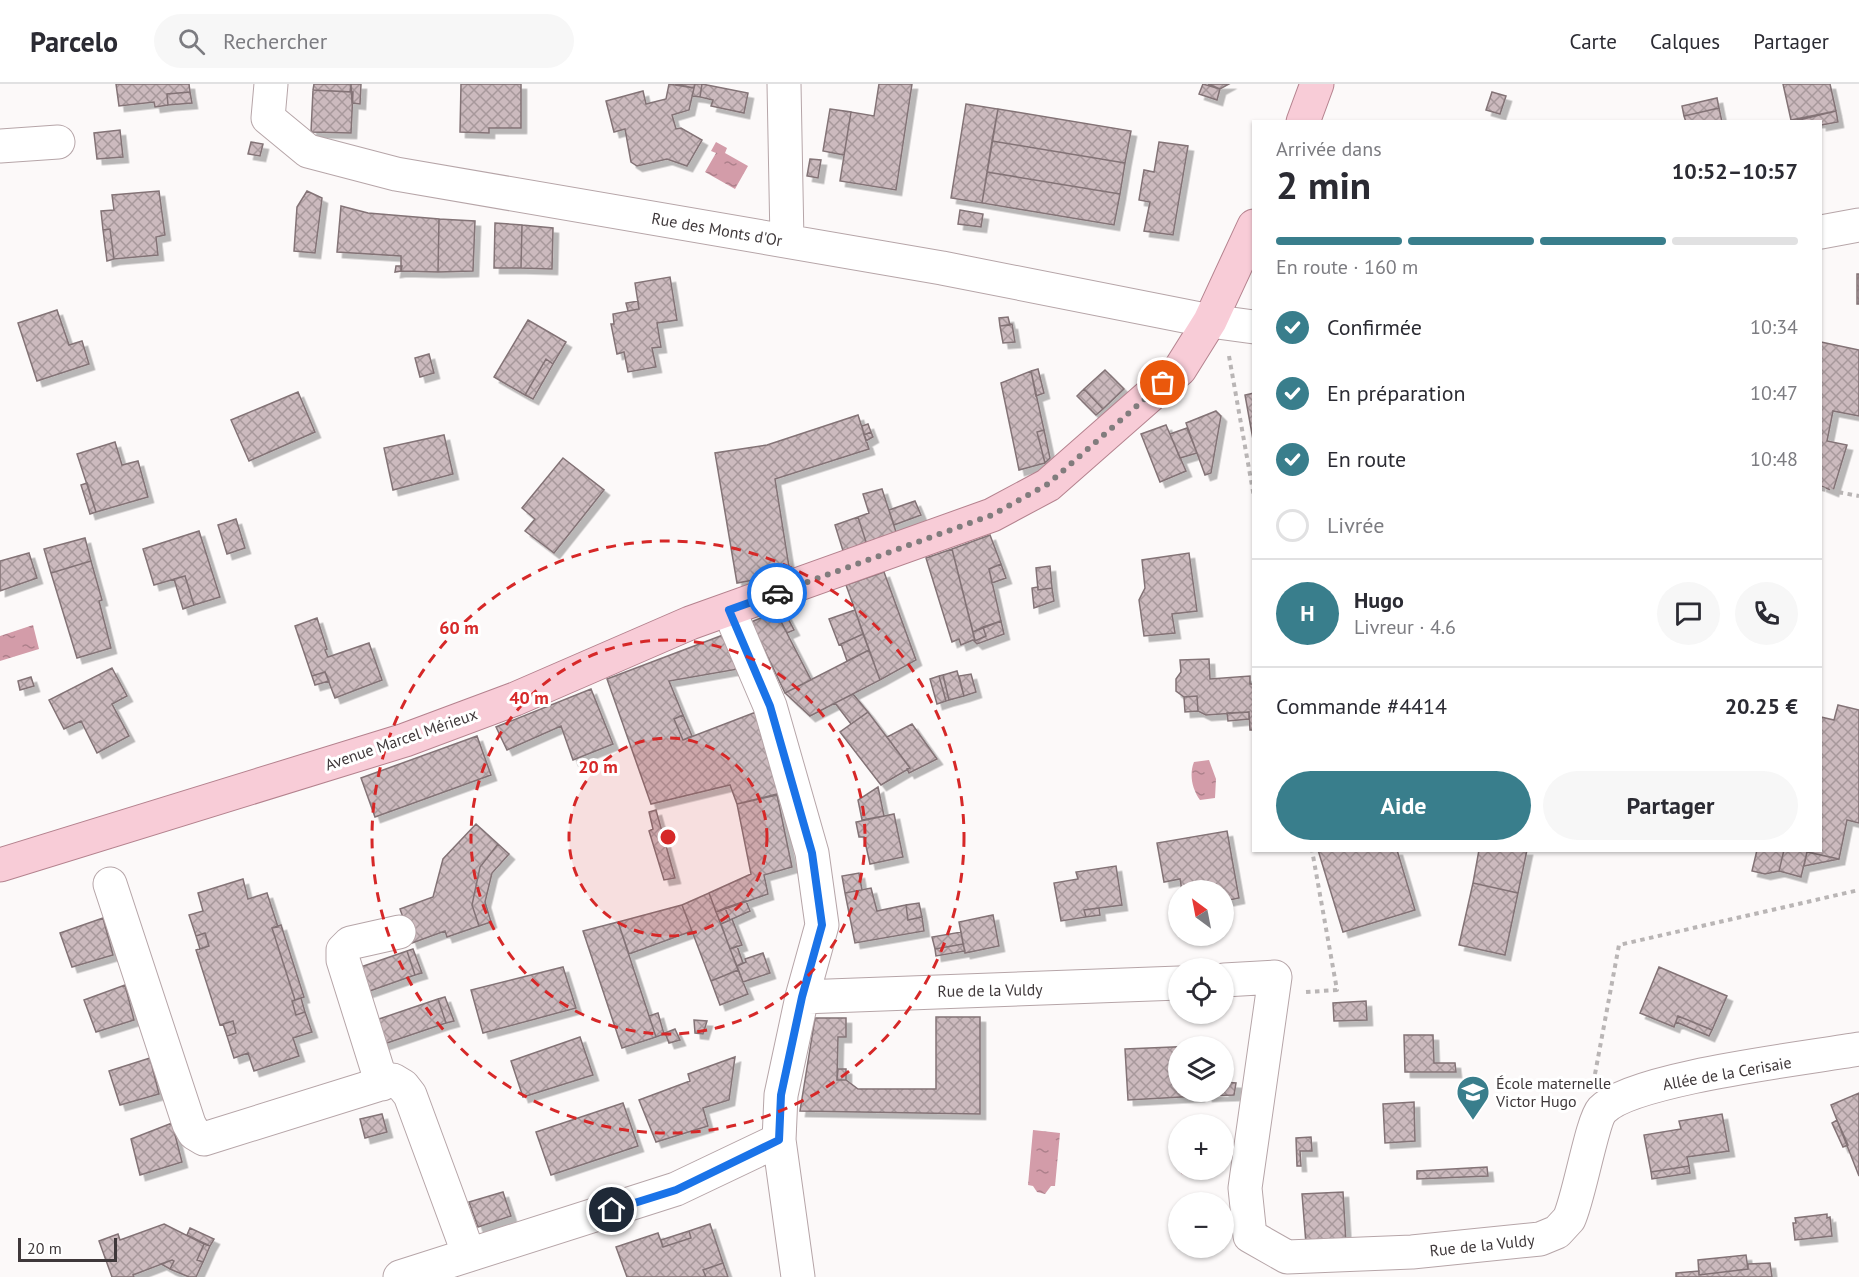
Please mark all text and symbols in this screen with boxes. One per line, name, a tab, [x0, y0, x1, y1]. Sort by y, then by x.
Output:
search box	[154, 14, 574, 68]
text: Parcelo	[30, 23, 118, 60]
icon: search	[175, 25, 208, 58]
text: Rechercher	[223, 27, 327, 55]
text: Carte	[1570, 28, 1617, 55]
text: Calques	[1650, 28, 1720, 55]
text: Partager	[1753, 28, 1829, 55]
text: Arrivée dans	[1276, 136, 1382, 162]
text: 10:52–10:57	[1672, 157, 1798, 185]
text: 2 min	[1276, 159, 1371, 210]
street label: Rue des Monts d'Or	[650, 208, 784, 250]
text: En route · 160 m	[1276, 254, 1418, 280]
icon: check	[1276, 311, 1309, 344]
text: Confirmée	[1327, 313, 1422, 341]
text: 10:34	[1750, 314, 1798, 340]
pin	[1137, 357, 1188, 408]
icon: bag	[1146, 366, 1179, 399]
icon: check	[1276, 377, 1309, 410]
text: En préparation	[1327, 379, 1466, 407]
text: 10:47	[1750, 380, 1798, 406]
icon: check	[1276, 443, 1309, 476]
text: En route	[1327, 445, 1406, 473]
text: 10:48	[1750, 446, 1798, 472]
text: Livrée	[1327, 511, 1384, 539]
courier	[747, 563, 807, 623]
icon: car	[761, 577, 794, 610]
button: chat	[1657, 582, 1720, 645]
button: phone	[1735, 582, 1798, 645]
text: Hugo	[1354, 586, 1404, 614]
text: H	[1300, 599, 1315, 627]
text: Livreur · 4.6	[1354, 614, 1456, 640]
text: 60 m	[439, 616, 479, 639]
text: 40 m	[509, 686, 549, 709]
text: Commande #4414	[1276, 692, 1447, 720]
text: 20.25 €	[1725, 692, 1798, 720]
street label: Avenue Marcel Mérieux	[322, 704, 480, 774]
text: 20 m	[578, 755, 618, 778]
button: Aide	[1276, 771, 1531, 840]
button: Partager	[1543, 771, 1798, 840]
centre of rings	[658, 827, 678, 847]
north arrow	[1168, 880, 1234, 946]
map controls	[1168, 880, 1234, 1258]
button: locate	[1168, 958, 1234, 1024]
street label: Rue de la Vuldy	[937, 979, 1043, 1001]
button: layers	[1168, 1036, 1234, 1102]
street label: Allée de la Cerisaie	[1661, 1052, 1793, 1094]
place label: École maternelle Victor Hugo	[1495, 1073, 1611, 1111]
school or university icon: École maternelle Victor Hugo	[1455, 1074, 1491, 1121]
button: +	[1168, 1114, 1234, 1180]
pin	[586, 1184, 637, 1235]
button: −	[1168, 1192, 1234, 1258]
icon: home	[595, 1193, 628, 1226]
street label: Rue de la Vuldy	[1429, 1229, 1536, 1260]
scale bar	[18, 1235, 117, 1262]
text: 20 m	[27, 1238, 62, 1258]

